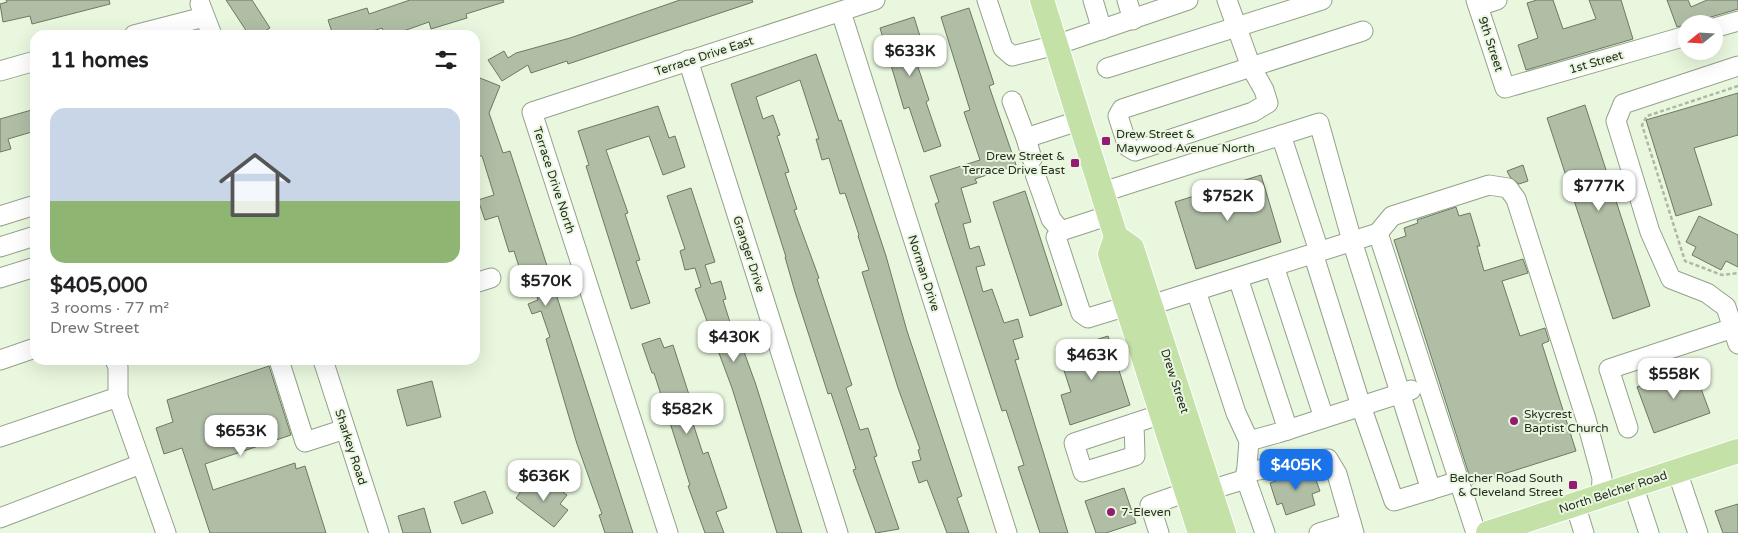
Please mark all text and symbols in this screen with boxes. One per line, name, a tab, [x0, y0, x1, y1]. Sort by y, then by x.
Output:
street label: 9th Street	[1476, 15, 1507, 74]
north arrow	[1678, 15, 1722, 60]
map controls	[1678, 15, 1723, 60]
street label: Terrace Drive East	[653, 33, 755, 79]
pin: $633K	[875, 34, 945, 77]
text: $633K	[885, 41, 935, 61]
icon: filters	[432, 46, 460, 74]
text: 11 homes	[50, 48, 149, 73]
street label: 1st Street	[1568, 48, 1625, 76]
street label: Terrace Drive North	[530, 125, 578, 235]
place label: Drew Street & Maywood Avenue North	[1116, 127, 1255, 155]
marker: Drew Street & Maywood Avenue North	[1100, 135, 1112, 147]
icon: home	[210, 140, 300, 230]
place label: Drew Street & Terrace Drive East	[962, 149, 1065, 177]
marker: Drew Street & Terrace Drive East	[1069, 157, 1081, 169]
pin: $777K	[1564, 170, 1634, 212]
text: $777K	[1574, 176, 1624, 196]
pin: $752K	[1193, 180, 1263, 222]
text: $752K	[1203, 186, 1253, 206]
street label: Granger Drive	[730, 214, 768, 294]
street label: Norman Drive	[905, 233, 943, 313]
pin: $570K	[511, 264, 581, 307]
text: $570K	[521, 271, 571, 291]
text: $405,000	[50, 273, 147, 298]
text: 3 rooms · 77 m²	[50, 298, 169, 318]
text: Drew Street	[50, 318, 139, 338]
pin: $430K	[699, 320, 769, 363]
text: $430K	[709, 327, 759, 347]
pin: $463K	[1057, 338, 1127, 381]
text: $463K	[1067, 345, 1117, 365]
street label: Drew Street	[1158, 347, 1192, 415]
pin: $558K	[1639, 358, 1709, 400]
text: $558K	[1649, 364, 1699, 384]
pin: $582K	[652, 392, 722, 435]
text: $582K	[662, 399, 712, 419]
street label: Sharkey Road	[332, 407, 370, 487]
place label: Skycrest Baptist Church	[1524, 407, 1609, 435]
pin: $653K	[206, 414, 276, 457]
marker: Skycrest Baptist Church	[1508, 415, 1520, 427]
text: $653K	[216, 421, 266, 441]
pin: $405K	[1261, 448, 1331, 491]
text: $405K	[1271, 455, 1321, 475]
pin: $636K	[509, 460, 579, 502]
text: $636K	[519, 466, 569, 486]
street label: North Belcher Road	[1557, 468, 1669, 516]
place label: Belcher Road South & Cleveland Street	[1450, 471, 1563, 499]
marker: Belcher Road South & Cleveland Street	[1567, 479, 1579, 491]
place label: 7-Eleven	[1121, 505, 1171, 519]
marker: 7-Eleven	[1105, 506, 1117, 518]

